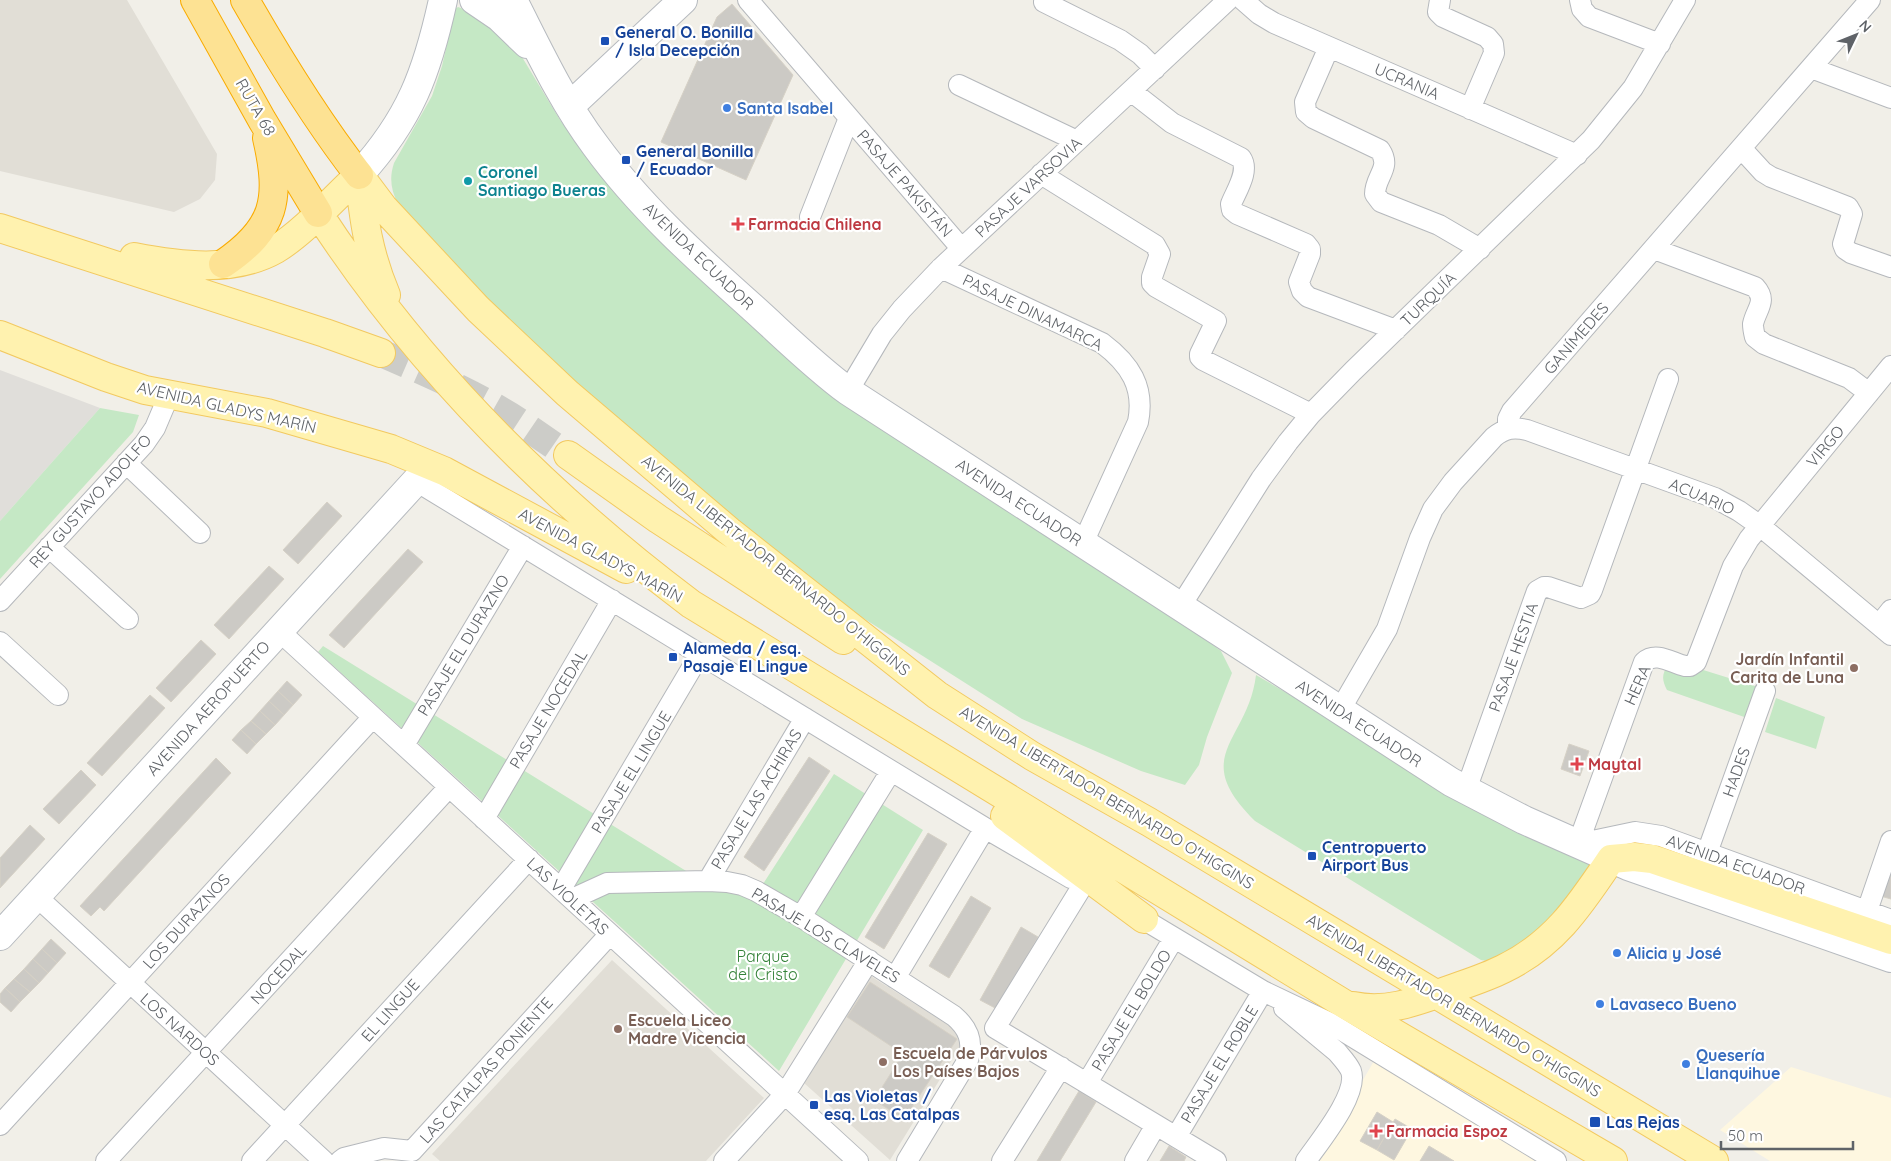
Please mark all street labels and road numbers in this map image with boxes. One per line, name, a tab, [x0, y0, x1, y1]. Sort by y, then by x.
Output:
street label: UCRANIA	[1371, 58, 1443, 104]
street label: RUTA 68	[232, 75, 280, 139]
street label: PASAJE PAKISTÁN	[853, 125, 957, 241]
street label: PASAJE VARSOVIA	[971, 132, 1085, 242]
street label: AVENIDA ECUADOR	[640, 198, 758, 314]
street label: TURQUÍA	[1396, 268, 1460, 330]
street label: PASAJE DINAMARCA	[960, 269, 1106, 355]
street label: GANÍMEDES	[1539, 298, 1613, 378]
street label: AVENIDA GLADYS MARÍN	[135, 377, 319, 437]
street label: VIRGO	[1802, 421, 1848, 471]
street label: REY GUSTAVO ADOLFO	[25, 430, 155, 572]
street label: AVENIDA LIBERTADOR BERNARDO O'HIGGINS	[638, 450, 914, 680]
street label: AVENIDA ECUADOR	[952, 454, 1086, 550]
street label: ACUARIO	[1666, 473, 1738, 519]
street label: AVENIDA GLADYS MARÍN	[515, 503, 687, 607]
street label: PASAJE EL DURAZNO	[413, 571, 513, 719]
street label: PASAJE HESTIA	[1484, 600, 1542, 714]
street label: AVENIDA AEROPUERTO	[142, 636, 274, 780]
street label: PASAJE NOCEDAL	[505, 646, 592, 772]
street label: HERA	[1619, 662, 1655, 708]
street label: AVENIDA ECUADOR	[1292, 675, 1426, 771]
street label: AVENIDA LIBERTADOR BERNARDO O'HIGGINS	[956, 701, 1258, 893]
street label: PASAJE EL LINGUE	[587, 707, 675, 837]
street label: PASAJE LAS ACHIRAS	[706, 725, 806, 873]
street label: HADES	[1718, 744, 1754, 800]
street label: AVENIDA ECUADOR	[1664, 830, 1808, 898]
street label: LAS VIOLETAS	[523, 853, 613, 939]
street label: LOS DURAZNOS	[138, 869, 234, 973]
street label: PASAJE LOS CLAVELES	[748, 883, 904, 987]
street label: AVENIDA LIBERTADOR BERNARDO O'HIGGINS	[1303, 909, 1605, 1101]
street label: NOCEDAL	[246, 940, 310, 1008]
street label: PASAJE EL BOLDO	[1087, 946, 1175, 1074]
street label: EL LINGUE	[357, 974, 423, 1046]
street label: LOS NARDOS	[136, 988, 224, 1070]
street label: LAS CATALPAS PONIENTE	[415, 993, 557, 1147]
street label: PASAJE EL ROBLE	[1176, 1001, 1262, 1127]

